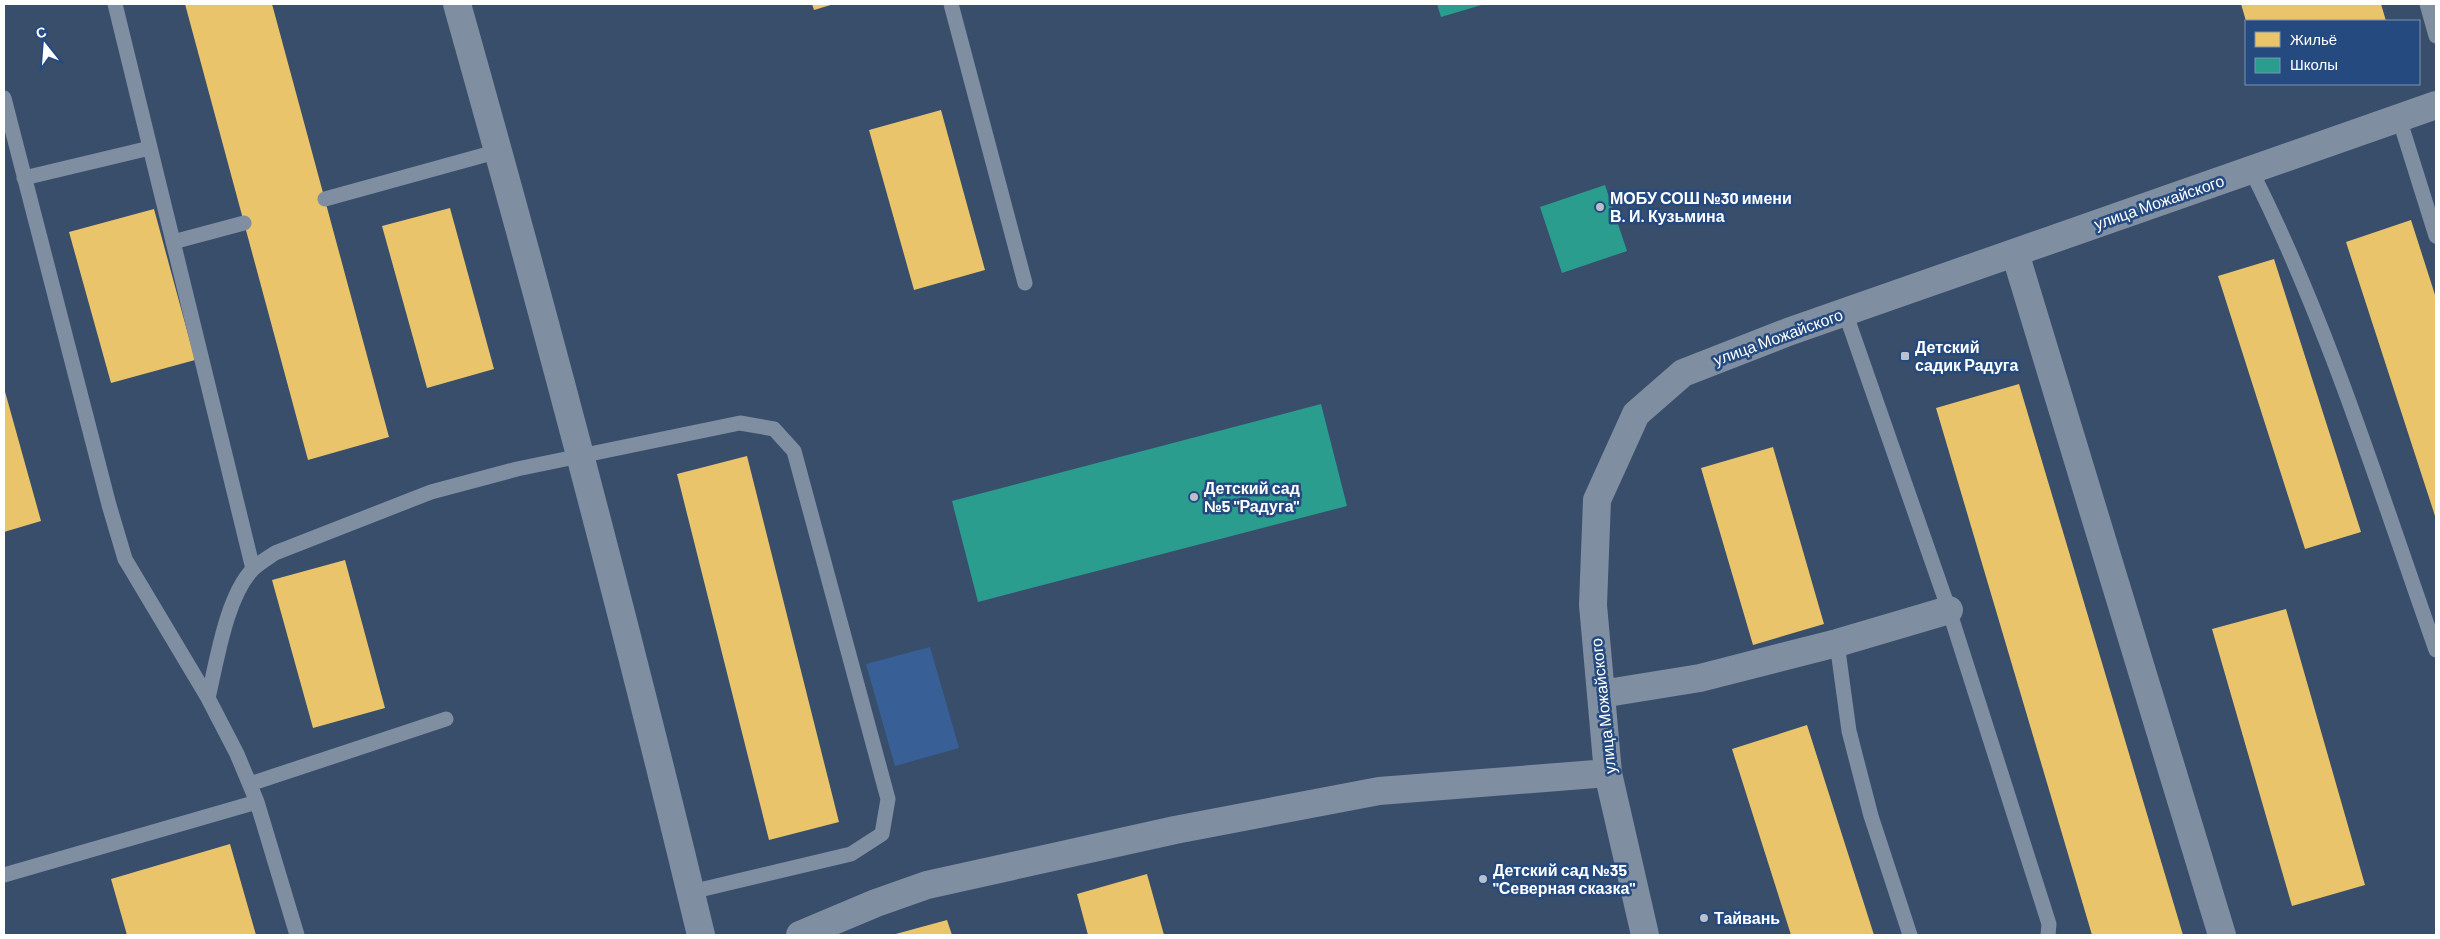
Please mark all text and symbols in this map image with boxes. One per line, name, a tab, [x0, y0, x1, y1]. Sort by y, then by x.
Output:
north arrow	[20, 20, 70, 70]
legend	[2245, 20, 2420, 85]
text: С	[34, 22, 48, 42]
text: Жильё	[2290, 30, 2337, 48]
text: Школы	[2290, 55, 2338, 73]
street label: улица Можайского	[2091, 170, 2227, 233]
place label: МОБУ СОШ №30 имени В. И. Кузьмина	[1610, 188, 1792, 225]
marker: МОБУ СОШ №30 имени В. И. Кузьмина	[1594, 201, 1606, 213]
street label: улица Можайского	[1710, 304, 1845, 369]
place label: Детский садик Радуга	[1915, 337, 2018, 374]
marker: Детский садик Радуга	[1899, 350, 1911, 362]
place label: Детский сад №5 "Радуга"	[1204, 478, 1300, 515]
marker: Детский сад №5 "Радуга"	[1188, 491, 1200, 503]
street label: улица Можайского	[1586, 637, 1619, 775]
place label: Детский сад №35 "Северная сказка"	[1493, 860, 1635, 897]
marker: Детский сад №35 "Северная сказка"	[1477, 873, 1489, 885]
place label: Тайвань	[1714, 908, 1780, 927]
marker: Тайвань	[1698, 912, 1710, 924]

